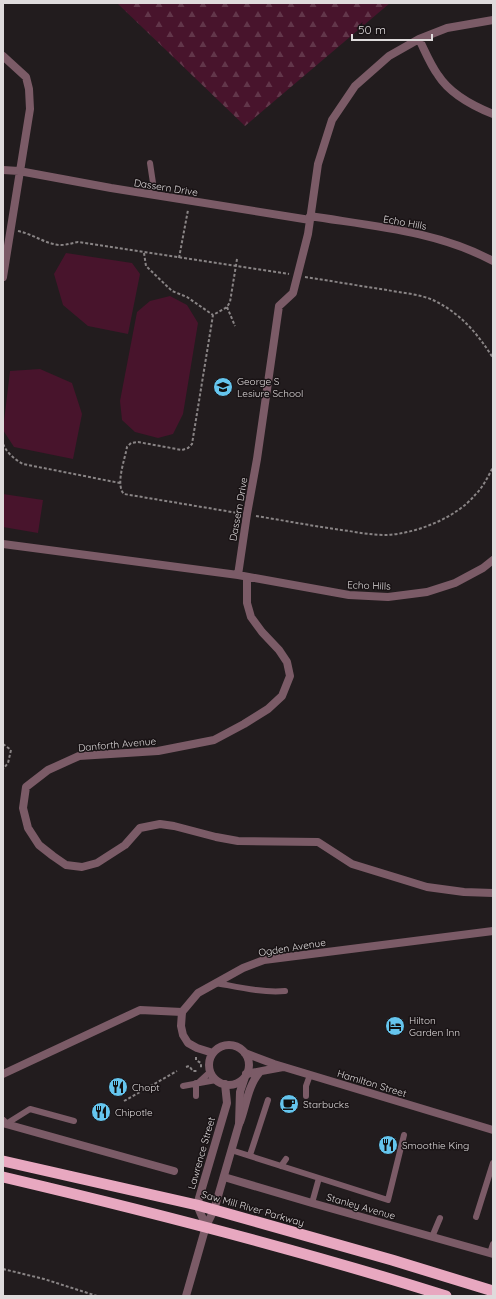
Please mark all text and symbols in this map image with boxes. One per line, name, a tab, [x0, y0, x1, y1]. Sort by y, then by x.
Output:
scale bar	[352, 16, 432, 42]
text: 50 m	[358, 22, 386, 37]
street label: Dassern Drive	[133, 176, 199, 199]
street label: Echo Hills	[382, 212, 428, 233]
place label: George S Lesiure School	[237, 375, 303, 400]
school or university icon: George S Lesiure School	[212, 376, 234, 398]
street label: Dassern Drive	[226, 476, 251, 542]
street label: Echo Hills	[347, 578, 391, 593]
street label: Danforth Avenue	[78, 735, 157, 754]
street label: Ogden Avenue	[257, 936, 327, 959]
place label: Hilton Garden Inn	[409, 1014, 460, 1039]
hotel icon: Hilton Garden Inn	[384, 1015, 406, 1037]
street label: Hamilton Street	[336, 1067, 409, 1100]
restaurant icon: Chopt	[107, 1076, 129, 1098]
place label: Chopt	[132, 1081, 160, 1094]
cafe icon: Starbucks	[278, 1093, 300, 1115]
place label: Starbucks	[303, 1098, 349, 1111]
restaurant icon: Chipotle	[90, 1101, 112, 1123]
place label: Chipotle	[115, 1106, 153, 1119]
street label: Lawrence Street	[185, 1115, 218, 1191]
restaurant icon: Smoothie King	[377, 1134, 399, 1156]
place label: Smoothie King	[402, 1139, 469, 1152]
street label: Saw Mill River Parkway	[200, 1188, 306, 1229]
street label: Stanley Avenue	[325, 1190, 397, 1223]

